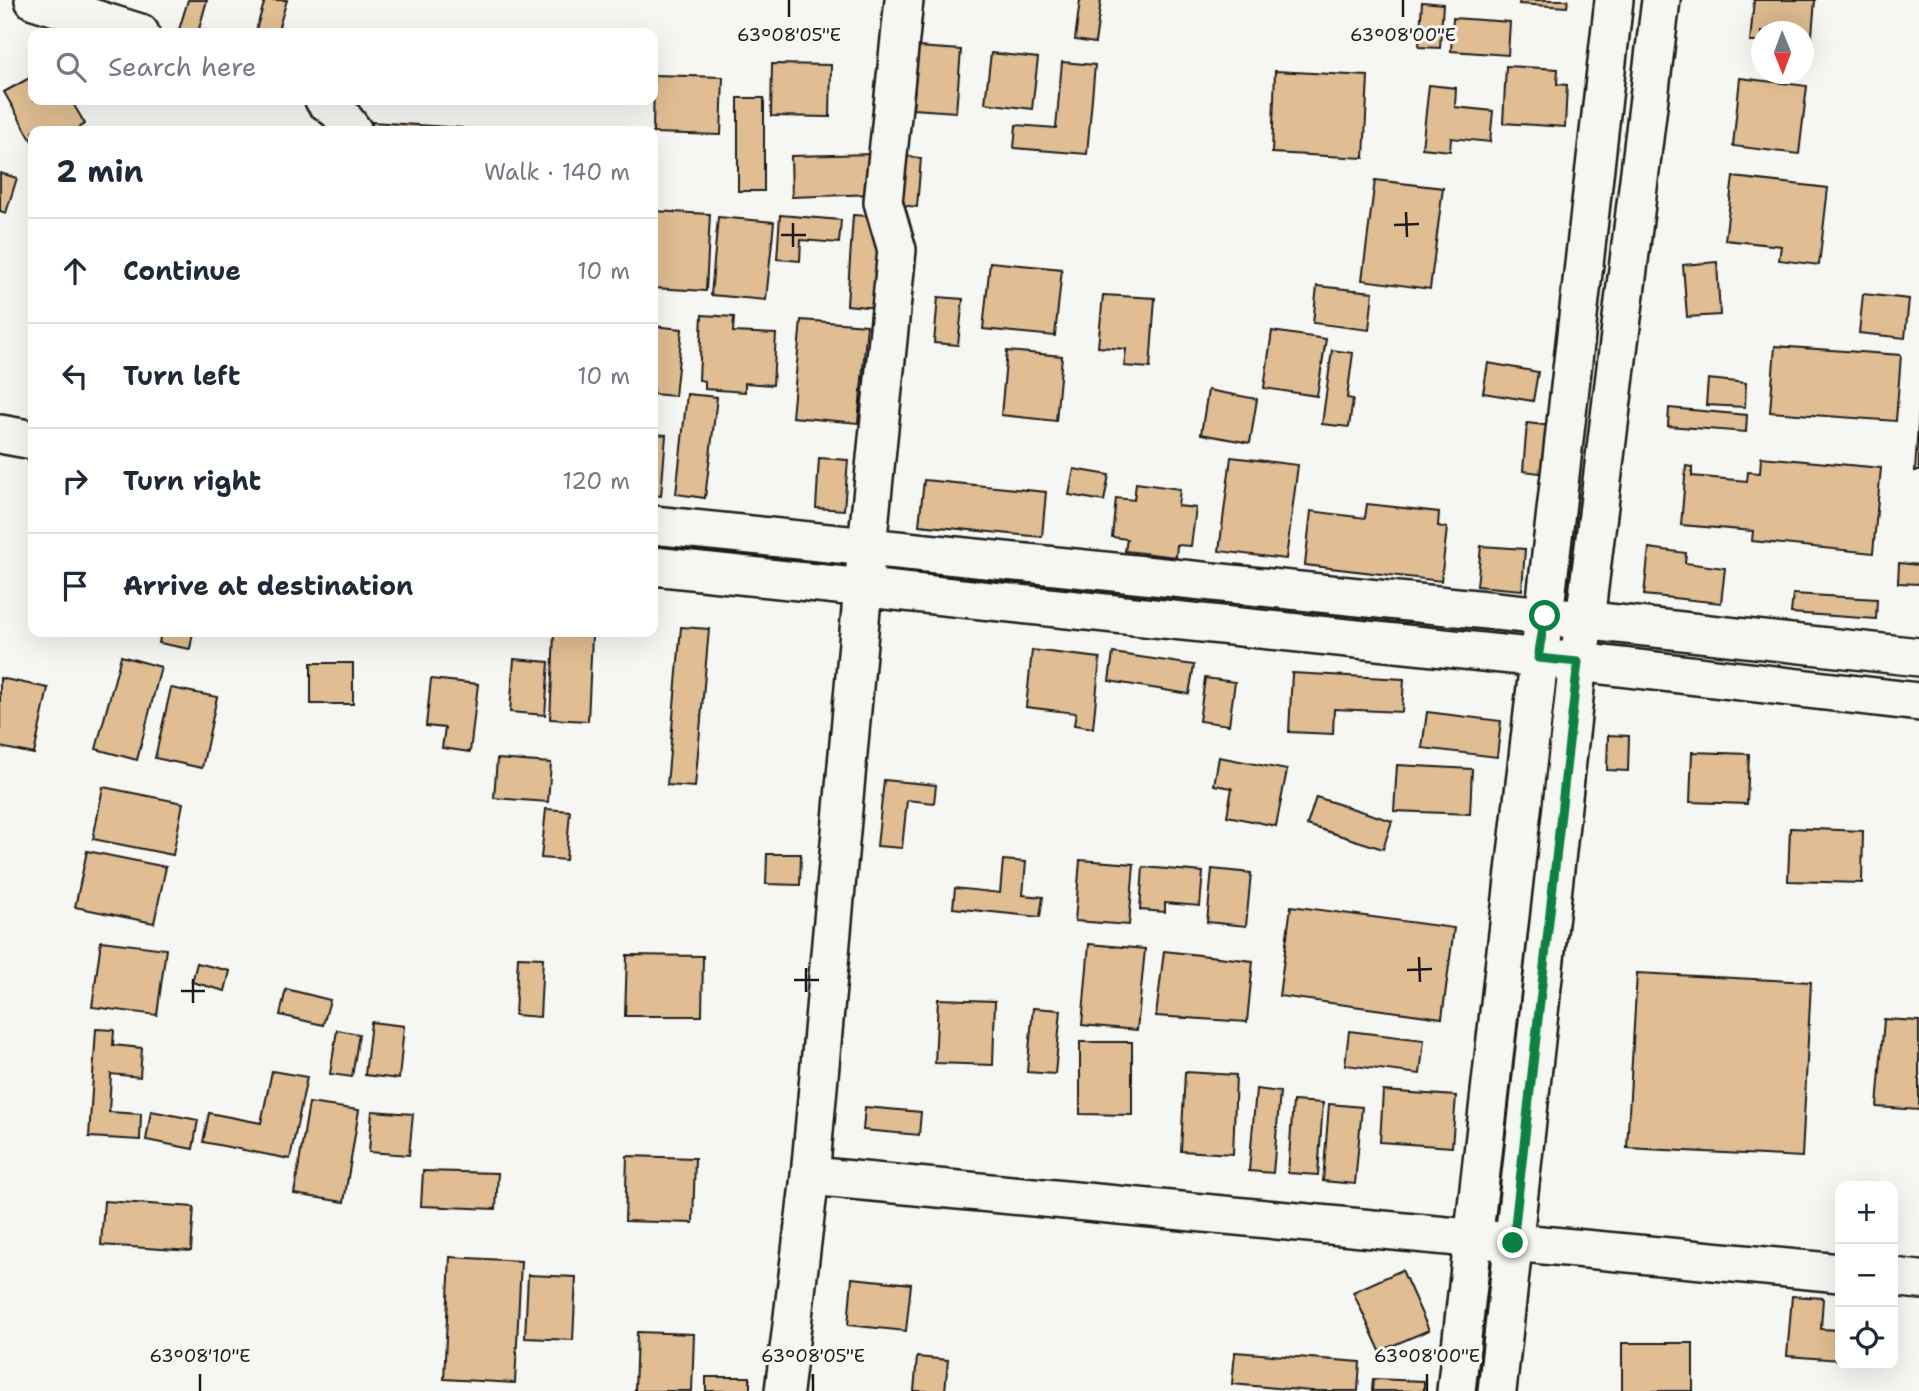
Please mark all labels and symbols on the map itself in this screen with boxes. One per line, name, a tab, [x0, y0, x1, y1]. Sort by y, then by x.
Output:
north arrow	[1751, 21, 1814, 84]
text: 63°08'05"E	[737, 23, 841, 47]
text: 63°08'00"E	[1350, 23, 1456, 47]
route start	[1529, 600, 1560, 631]
route end	[1497, 1227, 1528, 1258]
text: 63°08'10"E	[150, 1344, 250, 1368]
text: 63°08'05"E	[761, 1344, 865, 1368]
text: 63°08'00"E	[1374, 1344, 1480, 1368]

